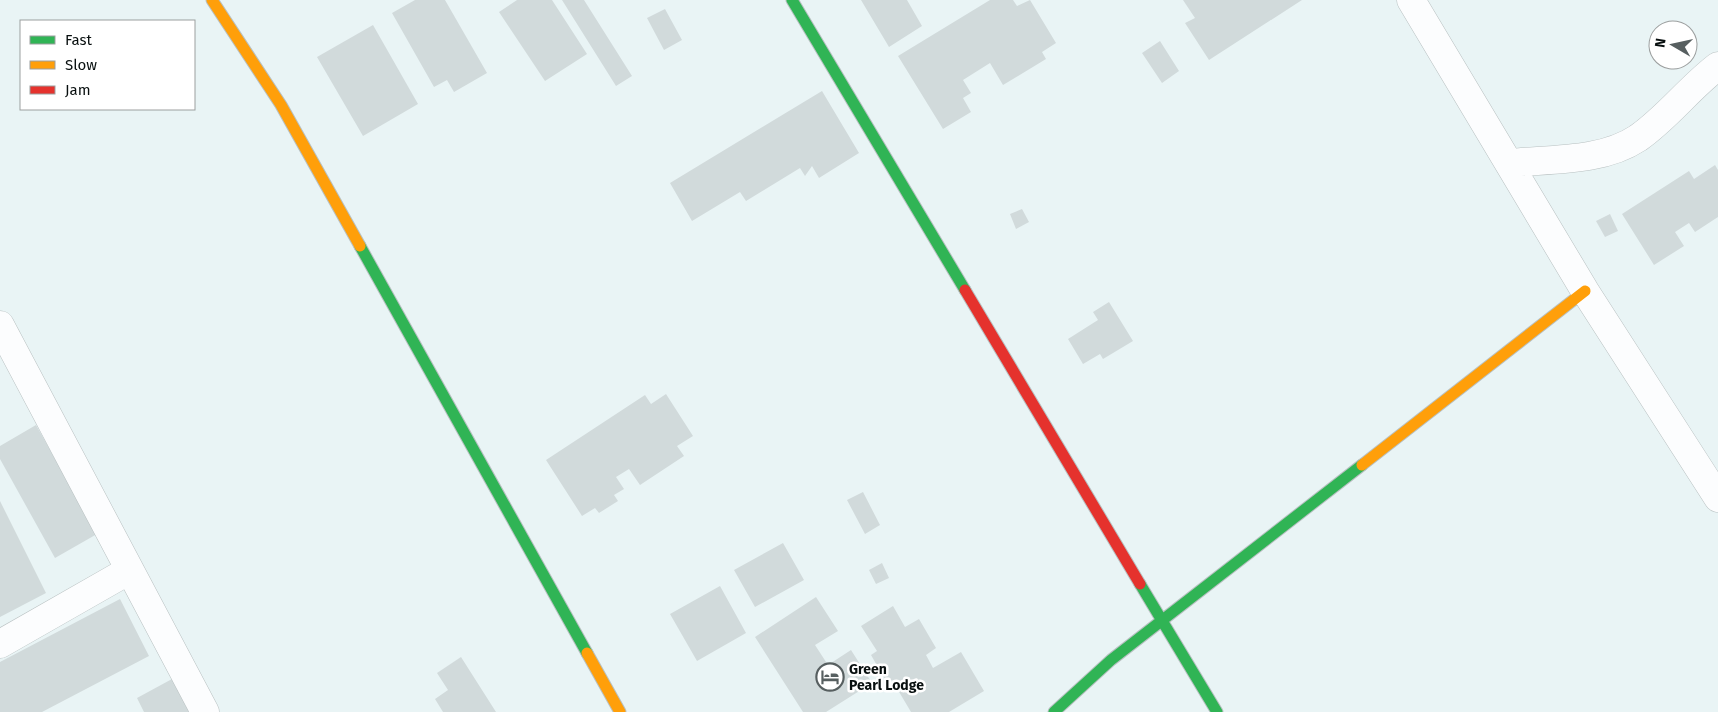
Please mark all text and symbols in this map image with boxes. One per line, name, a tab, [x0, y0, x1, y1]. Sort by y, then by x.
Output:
legend	[20, 20, 195, 110]
north arrow	[1648, 20, 1698, 70]
text: Fast	[65, 31, 92, 49]
text: N	[1652, 37, 1670, 49]
text: Slow	[65, 56, 97, 74]
text: Jam	[65, 81, 91, 99]
place label: Green Pearl Lodge	[849, 661, 924, 694]
hotel icon: Green Pearl Lodge	[815, 662, 845, 692]

